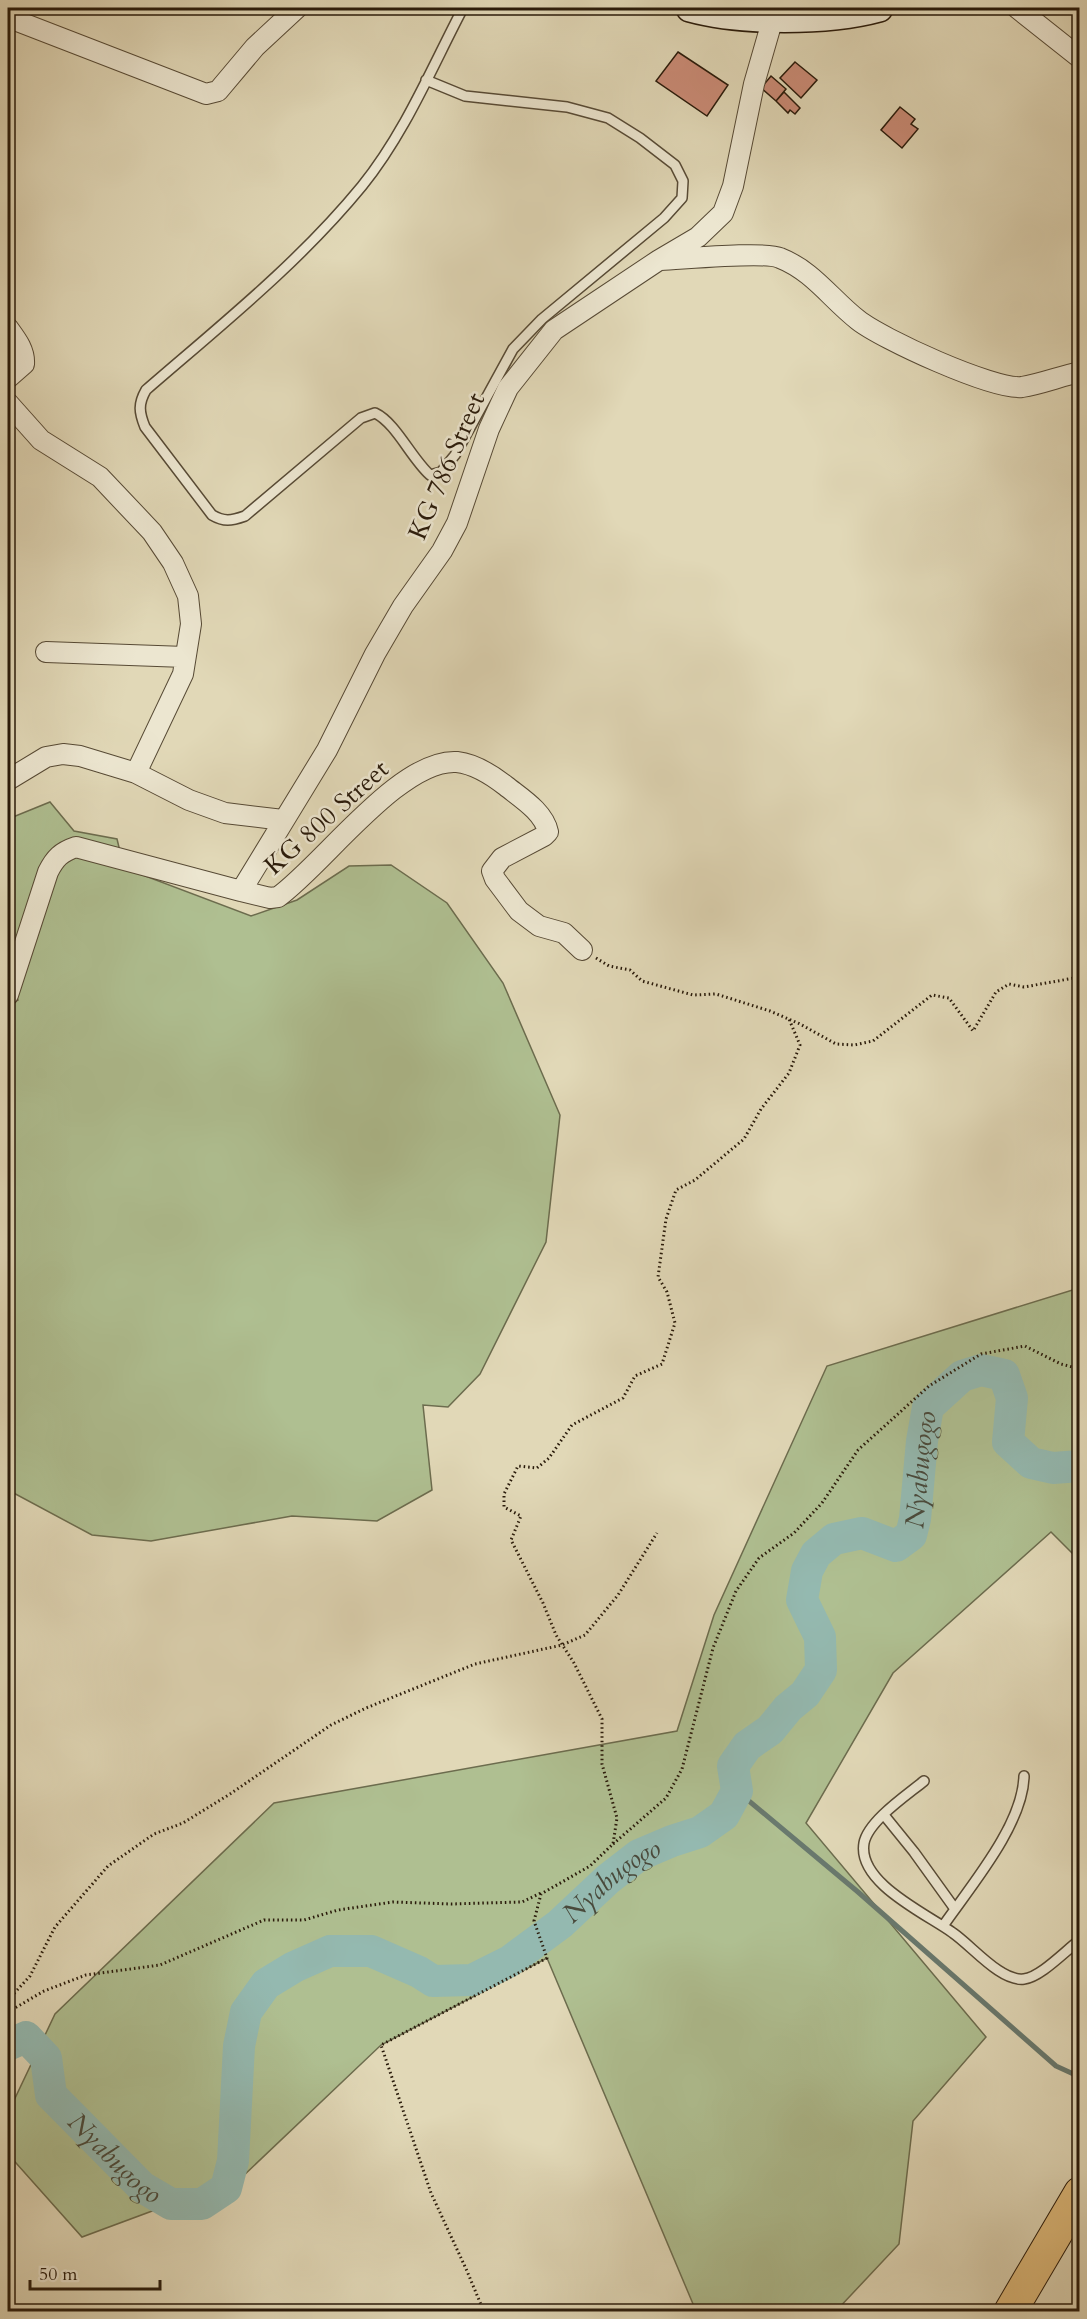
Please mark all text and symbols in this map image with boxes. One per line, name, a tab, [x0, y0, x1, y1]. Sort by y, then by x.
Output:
street label: KG 786 Street	[400, 387, 493, 545]
street label: KG 800 Street	[257, 752, 396, 883]
water label: Nyabugogo	[896, 1408, 946, 1530]
water label: Nyabugogo	[554, 1830, 667, 1932]
water label: Nyabugogo	[59, 2104, 168, 2213]
scale bar	[30, 2253, 160, 2291]
text: 50 m	[39, 2262, 78, 2287]

